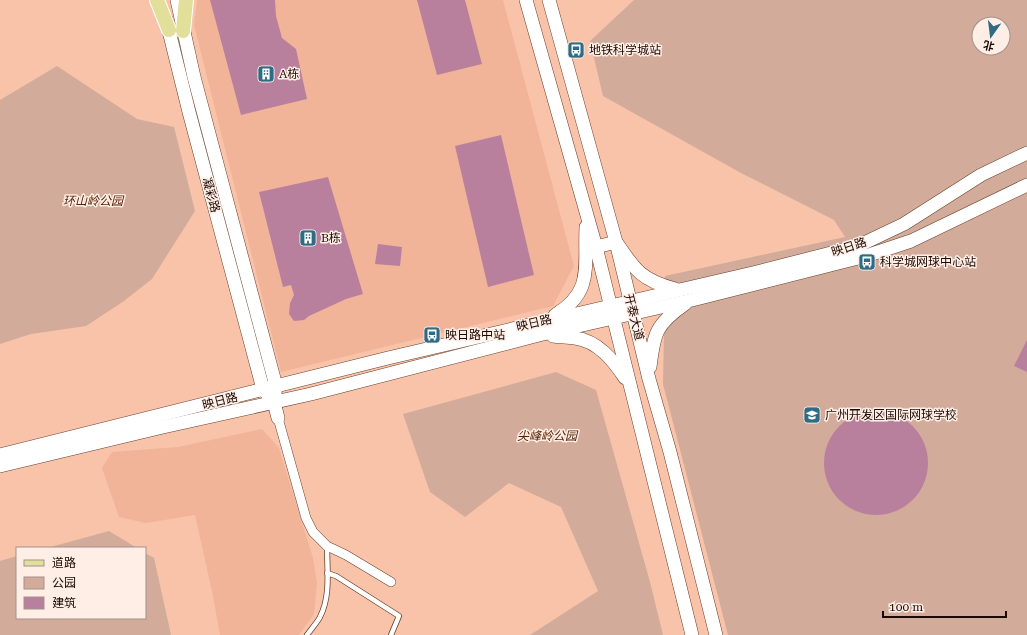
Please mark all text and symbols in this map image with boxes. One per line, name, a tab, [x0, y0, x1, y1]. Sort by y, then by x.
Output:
north arrow	[971, 16, 1011, 56]
text: 北	[982, 38, 996, 53]
bus stop icon: 地铁科学城站	[566, 40, 586, 60]
place label: 地铁科学城站	[589, 43, 661, 57]
building icon: A栋	[256, 64, 276, 84]
place label: A栋	[279, 67, 299, 81]
street label: 凝彩路	[200, 176, 222, 214]
park label: 环山岭公园	[63, 194, 125, 208]
building icon: B栋	[298, 228, 318, 248]
place label: B栋	[321, 231, 341, 245]
street label: 映日路	[830, 235, 868, 259]
bus stop icon: 科学城网球中心站	[857, 252, 877, 272]
place label: 科学城网球中心站	[880, 255, 976, 269]
street label: 开泰大道	[621, 292, 647, 342]
street label: 映日路	[515, 312, 553, 334]
bus stop icon: 映日路中站	[422, 325, 442, 345]
place label: 映日路中站	[445, 328, 505, 342]
street label: 映日路	[201, 390, 239, 412]
school or university icon: 广州开发区国际网球学校	[802, 405, 822, 425]
place label: 广州开发区国际网球学校	[825, 408, 957, 422]
park label: 尖峰岭公园	[517, 429, 579, 443]
legend	[16, 547, 146, 619]
text: 道路	[52, 556, 76, 570]
text: 公园	[52, 576, 76, 590]
scale bar	[883, 593, 1006, 619]
text: 建筑	[52, 596, 76, 610]
text: 100 m	[889, 600, 923, 614]

